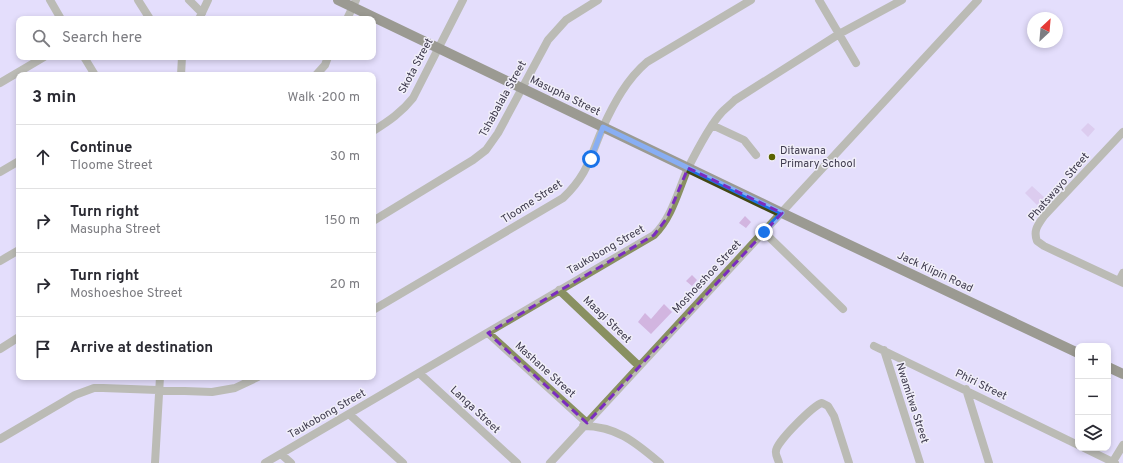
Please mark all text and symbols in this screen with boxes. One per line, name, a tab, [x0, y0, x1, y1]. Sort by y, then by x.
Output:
north arrow	[1027, 12, 1063, 48]
search box	[16, 16, 376, 60]
icon: search	[30, 27, 52, 49]
text: Search here	[62, 29, 142, 48]
street label: Skota Street	[396, 36, 436, 96]
street label: Tshabalala Street	[476, 58, 530, 140]
street label: Masupha Street	[527, 73, 603, 119]
text: 3 min	[32, 87, 76, 109]
text: Walk · 200 m	[288, 90, 360, 106]
text: Continue	[70, 139, 132, 158]
place label: Ditawana Primary School	[780, 144, 856, 171]
icon: ahead	[32, 146, 54, 168]
text: 30 m	[330, 149, 360, 165]
route start	[582, 150, 600, 168]
street label: Phatswayo Street	[1025, 150, 1093, 224]
marker: Ditawana Primary School	[767, 152, 777, 162]
text: Tloome Street	[70, 158, 153, 174]
street label: Tloome Street	[499, 177, 565, 227]
text: Turn right	[70, 203, 139, 222]
icon: right	[32, 210, 54, 232]
text: 150 m	[325, 213, 360, 229]
text: Masupha Street	[70, 222, 161, 238]
street label: Taukobong Street	[565, 222, 647, 278]
route end	[755, 223, 773, 241]
street label: Moshoeshoe Street	[669, 237, 745, 317]
street label: Jack Klipin Road	[895, 248, 975, 296]
text: Turn right	[70, 267, 139, 286]
icon: right	[32, 274, 54, 296]
text: 20 m	[330, 277, 360, 293]
text: Moshoeshoe Street	[70, 286, 182, 302]
street label: Maagi Street	[580, 293, 634, 347]
icon: arrive	[32, 338, 54, 360]
text: Arrive at destination	[70, 339, 213, 358]
street label: Mashane Street	[512, 339, 578, 401]
map controls	[1075, 343, 1111, 451]
button: +	[1075, 343, 1111, 379]
street label: Nwamitwa Street	[892, 361, 932, 445]
street label: Phiri Street	[953, 366, 1009, 404]
button: −	[1075, 379, 1111, 415]
street label: Langa Street	[447, 383, 503, 437]
street label: Taukobong Street	[286, 386, 368, 442]
button: layers	[1075, 415, 1111, 451]

